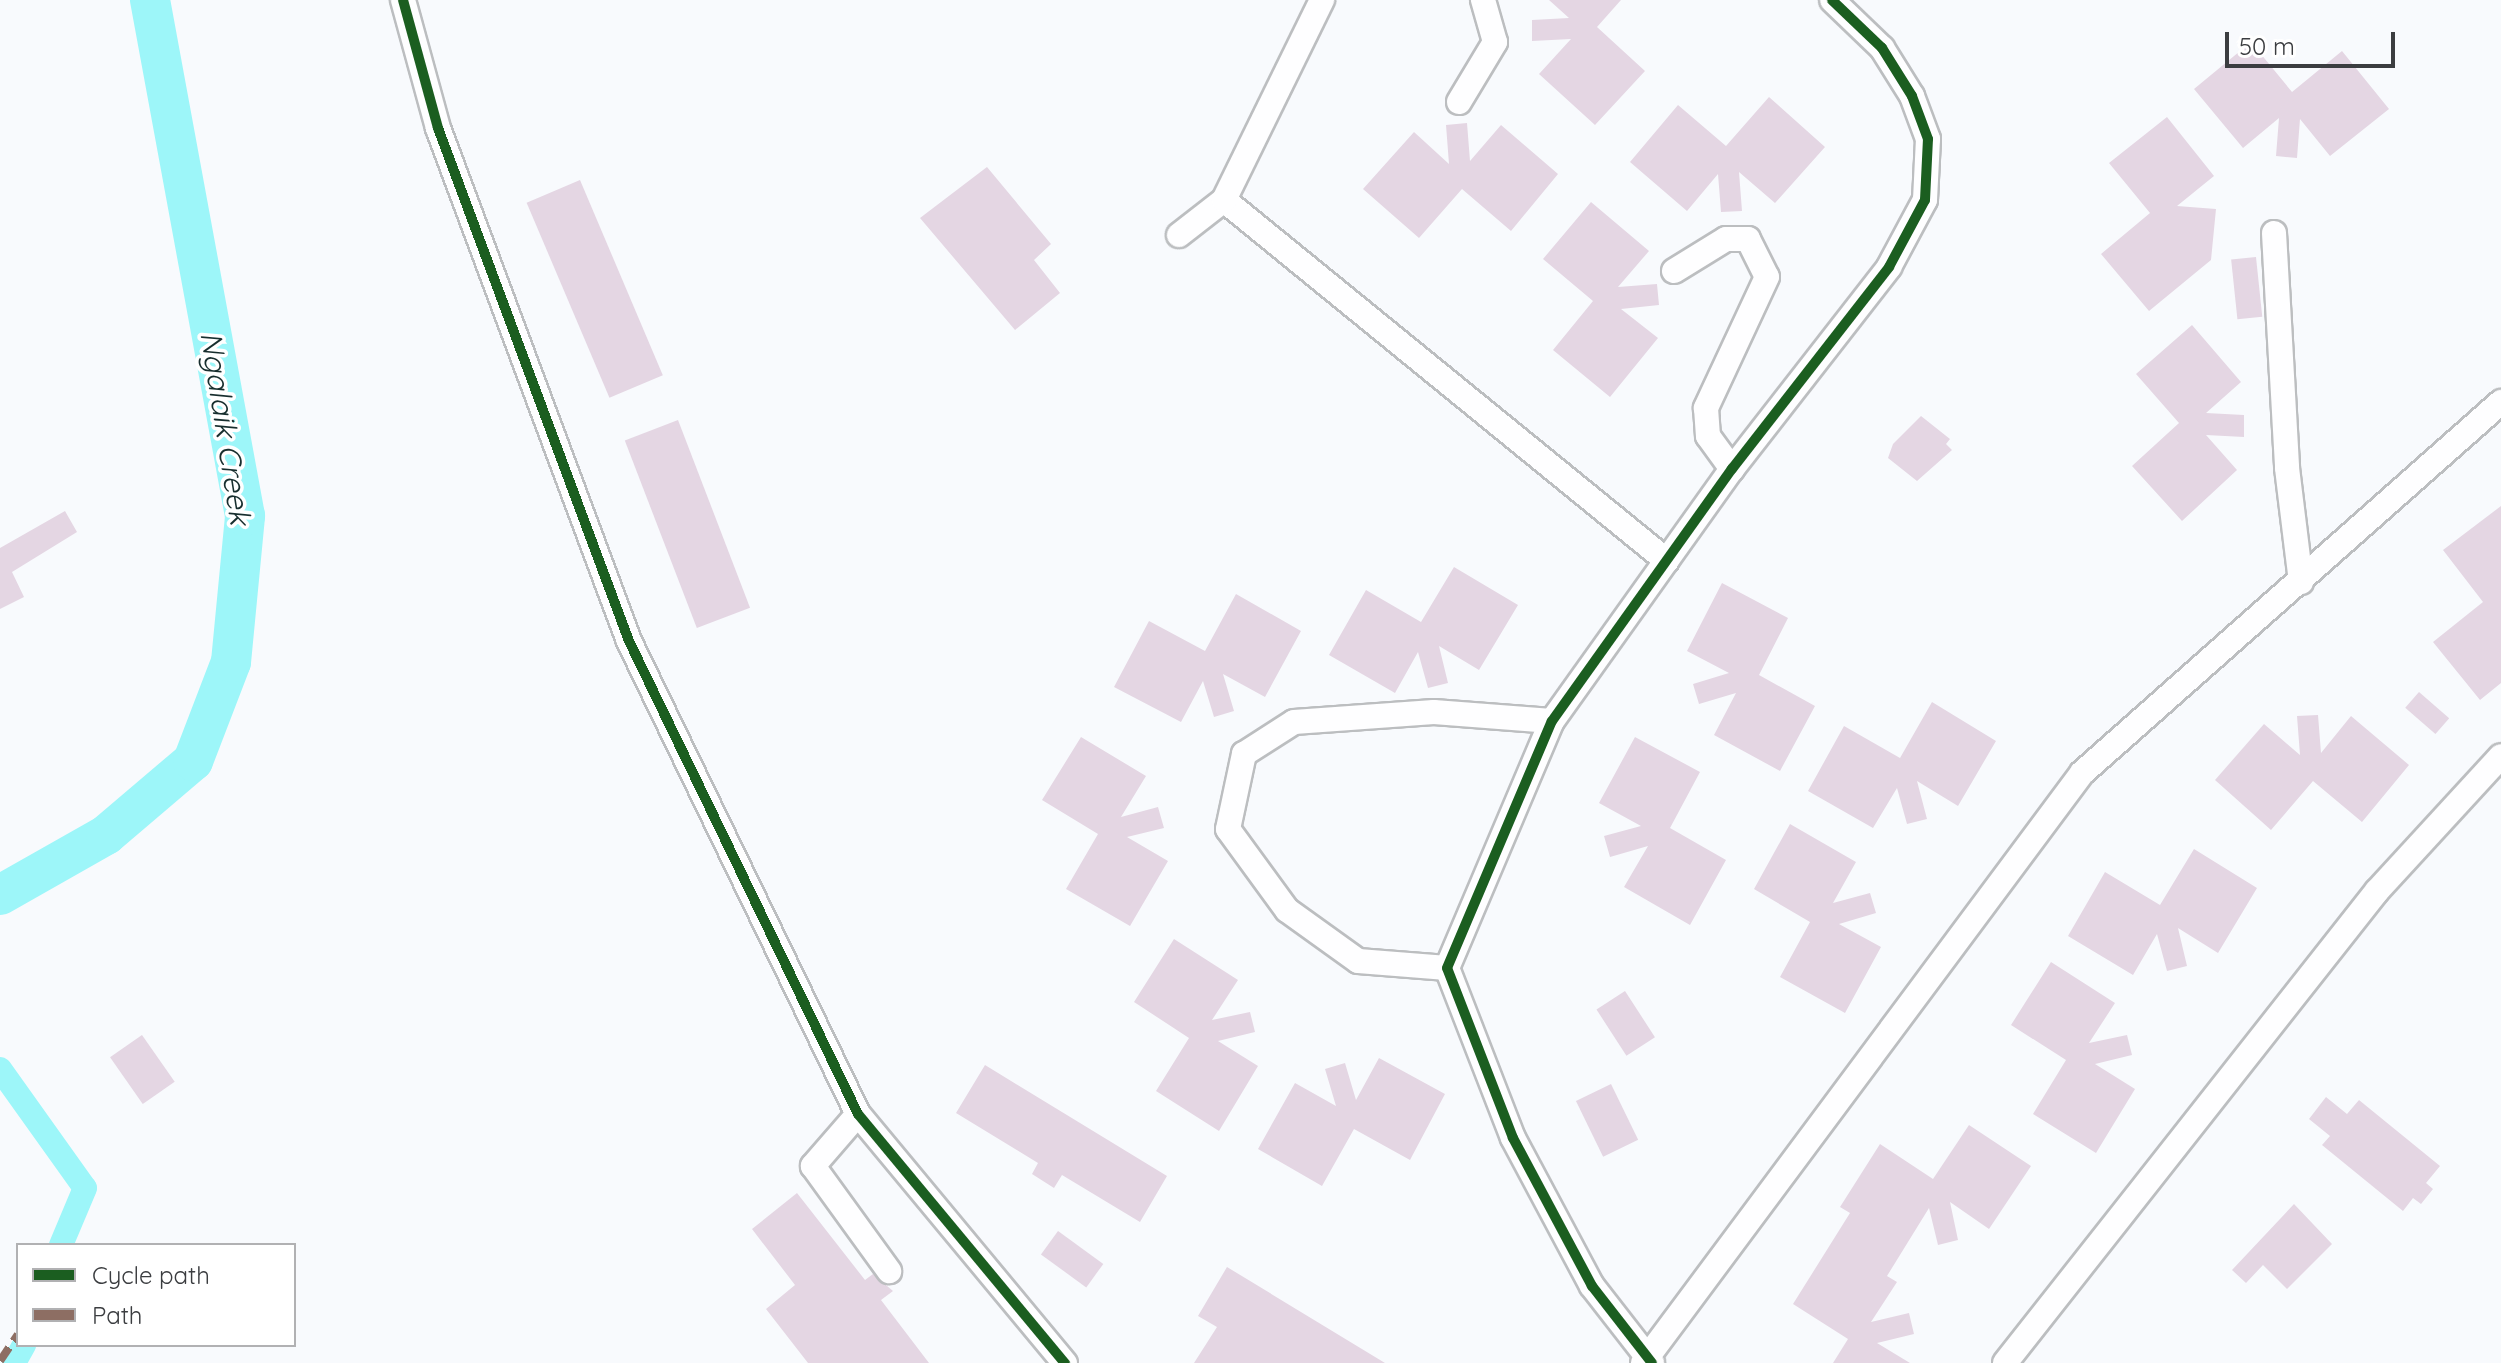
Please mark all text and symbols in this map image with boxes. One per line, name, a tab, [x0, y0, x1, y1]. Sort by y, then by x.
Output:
scale bar	[2229, 16, 2399, 66]
text: 50 m	[2239, 31, 2295, 61]
water label: Ngalaik Creek	[193, 329, 259, 527]
legend	[16, 1243, 296, 1347]
text: Cycle path	[92, 1260, 210, 1290]
text: Path	[92, 1300, 143, 1330]

